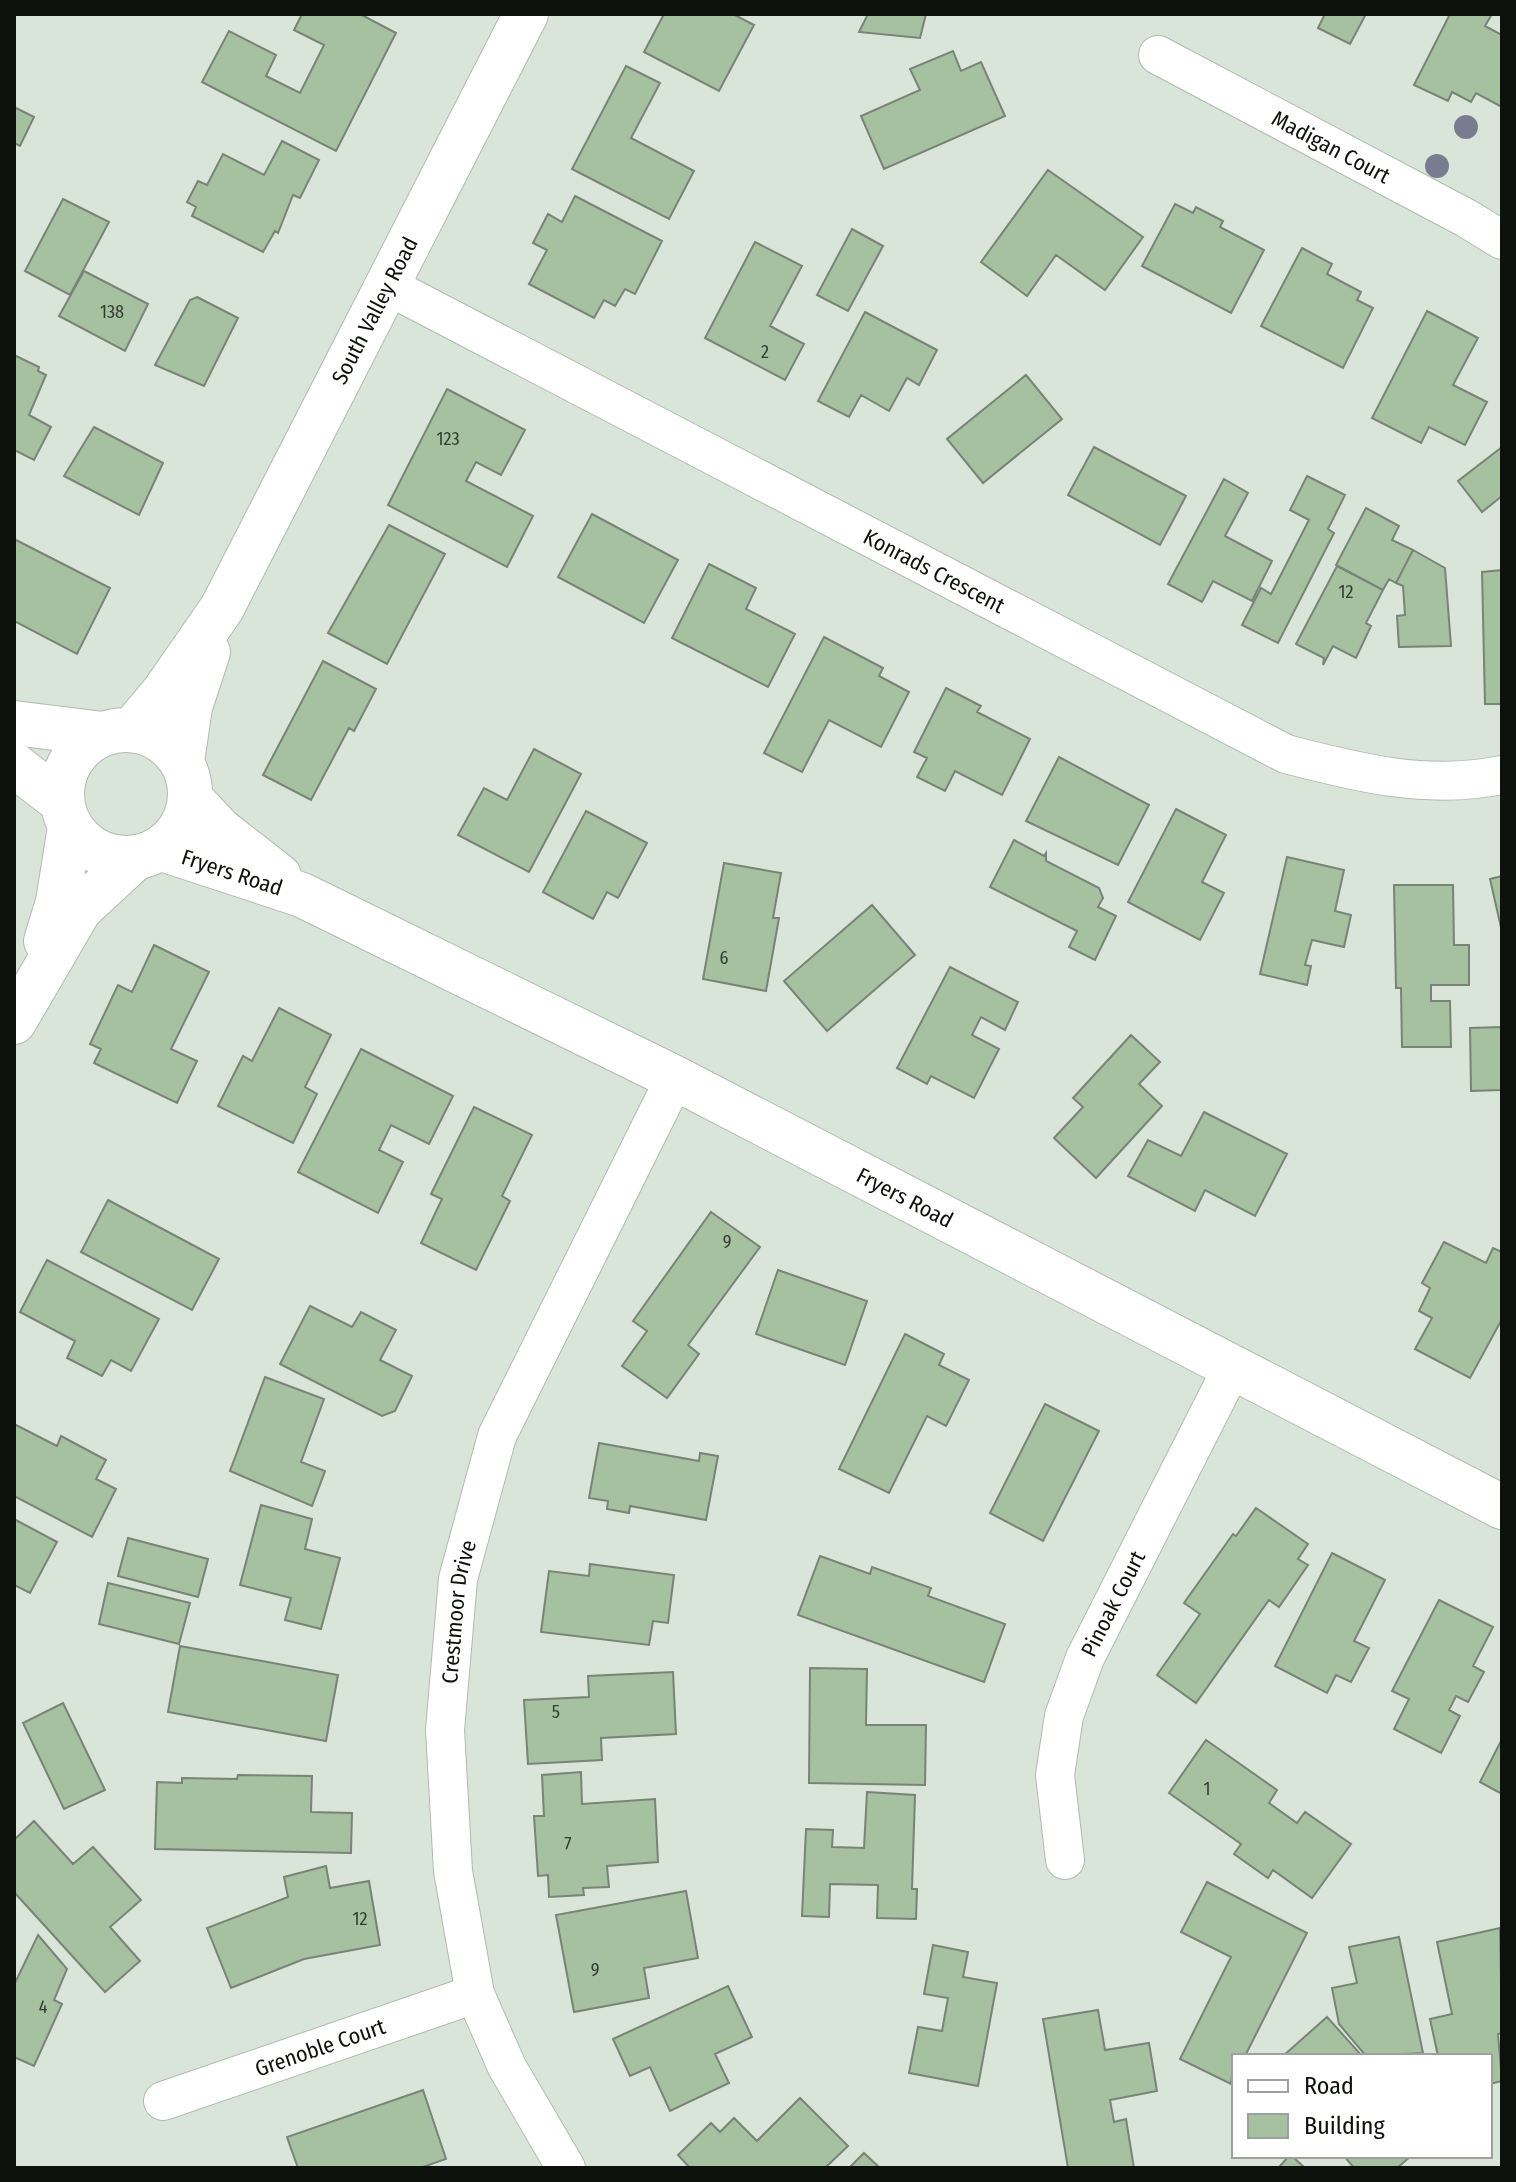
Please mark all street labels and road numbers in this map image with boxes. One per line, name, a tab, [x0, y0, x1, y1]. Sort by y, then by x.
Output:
street label: Madigan Court	[1267, 105, 1395, 190]
street label: South Valley Road	[326, 233, 424, 389]
street label: Konrads Crescent	[859, 523, 1010, 619]
street label: Fryers Road	[178, 843, 286, 902]
street label: Fryers Road	[852, 1162, 958, 1234]
street label: Crestmoor Drive	[436, 1537, 482, 1685]
street label: Pinoak Court	[1075, 1546, 1151, 1661]
street label: Grenoble Court	[252, 2013, 390, 2082]

